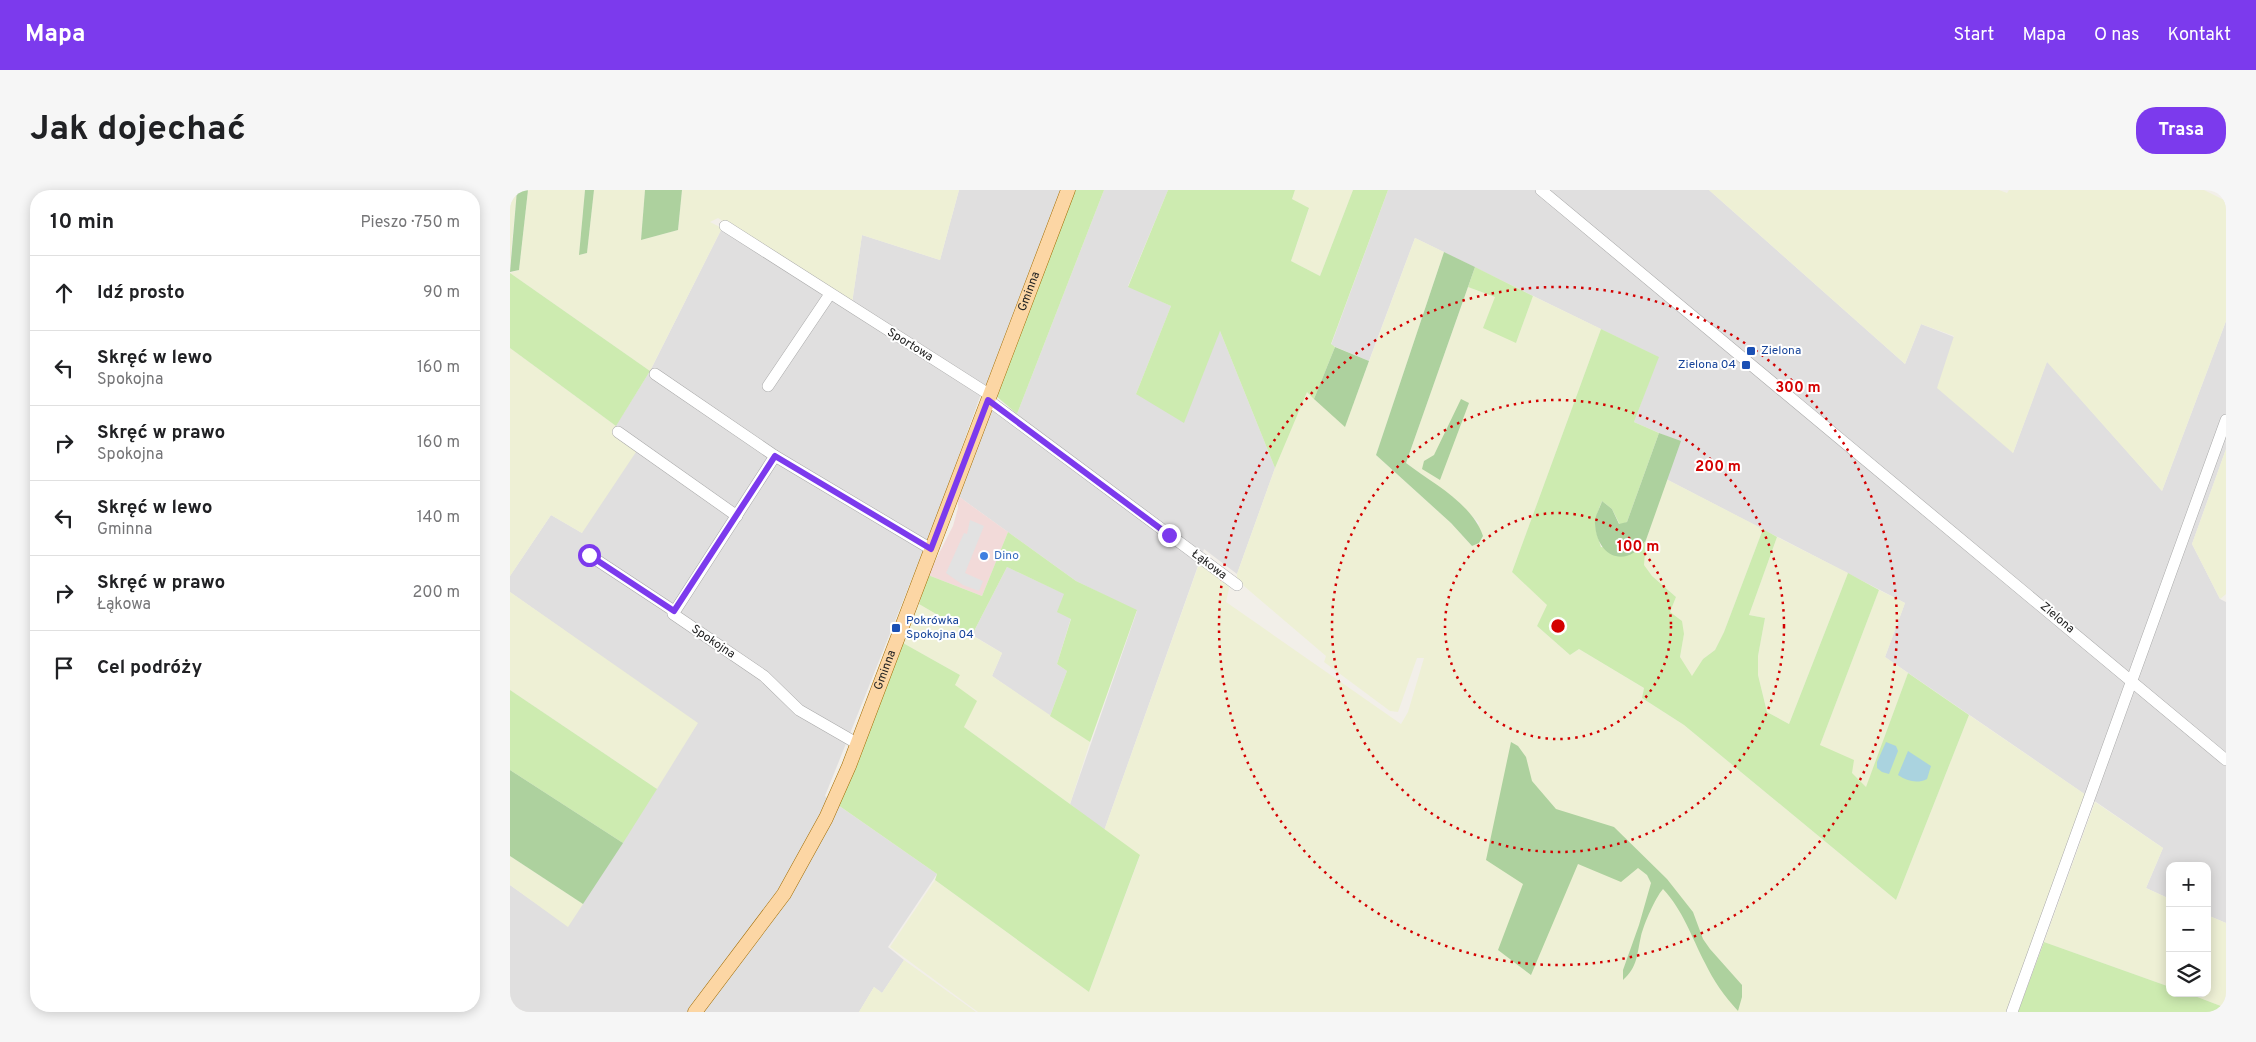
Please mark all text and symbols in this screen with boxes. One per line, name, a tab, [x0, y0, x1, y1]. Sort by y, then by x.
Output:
text: Mapa	[25, 20, 85, 50]
text: Start	[1953, 24, 1994, 47]
text: Mapa	[2022, 24, 2066, 47]
text: O nas	[2094, 24, 2139, 47]
text: Kontakt	[2167, 24, 2231, 47]
button: Trasa	[2136, 107, 2226, 154]
text: Jak dojechać	[30, 108, 246, 152]
text: 10 min	[50, 209, 114, 236]
text: Pieszo · 750 m	[360, 213, 460, 233]
street label: Gminna	[1014, 269, 1044, 314]
icon: ahead	[50, 279, 78, 307]
text: Idź prosto	[97, 281, 185, 305]
text: 90 m	[423, 283, 460, 303]
street label: Sportowa	[884, 325, 936, 365]
place label: Zielona	[1761, 343, 1801, 359]
marker: Zielona	[1745, 345, 1757, 357]
text: Skręć w lewo	[97, 346, 212, 370]
icon: left	[50, 354, 78, 382]
place label: Zielona 04	[1678, 357, 1736, 373]
text: 160 m	[417, 358, 460, 378]
marker: Zielona 04	[1740, 359, 1752, 371]
text: Spokojna	[97, 370, 163, 390]
text: 300 m	[1775, 379, 1821, 398]
text: Skręć w prawo	[97, 421, 225, 445]
icon: right	[50, 429, 78, 457]
text: 160 m	[417, 433, 460, 453]
text: Spokojna	[97, 445, 163, 465]
text: 200 m	[1695, 458, 1741, 477]
text: Skręć w lewo	[97, 496, 212, 520]
icon: left	[50, 504, 78, 532]
text: 140 m	[417, 508, 460, 528]
text: Gminna	[97, 520, 152, 540]
route end	[1158, 524, 1181, 547]
text: 100 m	[1617, 538, 1659, 557]
route start	[578, 544, 601, 567]
street label: Łąkowa	[1188, 546, 1230, 584]
place label: Dino	[994, 548, 1019, 564]
marker: Dino	[978, 550, 990, 562]
text: Skręć w prawo	[97, 571, 225, 595]
icon: right	[50, 579, 78, 607]
text: 200 m	[412, 583, 460, 603]
text: Łąkowa	[97, 595, 151, 615]
street label: Zielona	[2036, 599, 2078, 637]
place label: Pokrówka Spokojna 04	[906, 613, 974, 643]
centre of rings	[1549, 617, 1567, 635]
street label: Spokojna	[688, 621, 738, 663]
marker: Pokrówka Spokojna 04	[890, 622, 902, 634]
street label: Gminna	[871, 648, 900, 692]
icon: arrive	[50, 654, 78, 682]
text: Cel podróży	[97, 656, 202, 680]
map controls	[2166, 862, 2211, 997]
button: +	[2166, 862, 2211, 907]
button: −	[2166, 907, 2211, 952]
button: layers	[2166, 952, 2211, 997]

